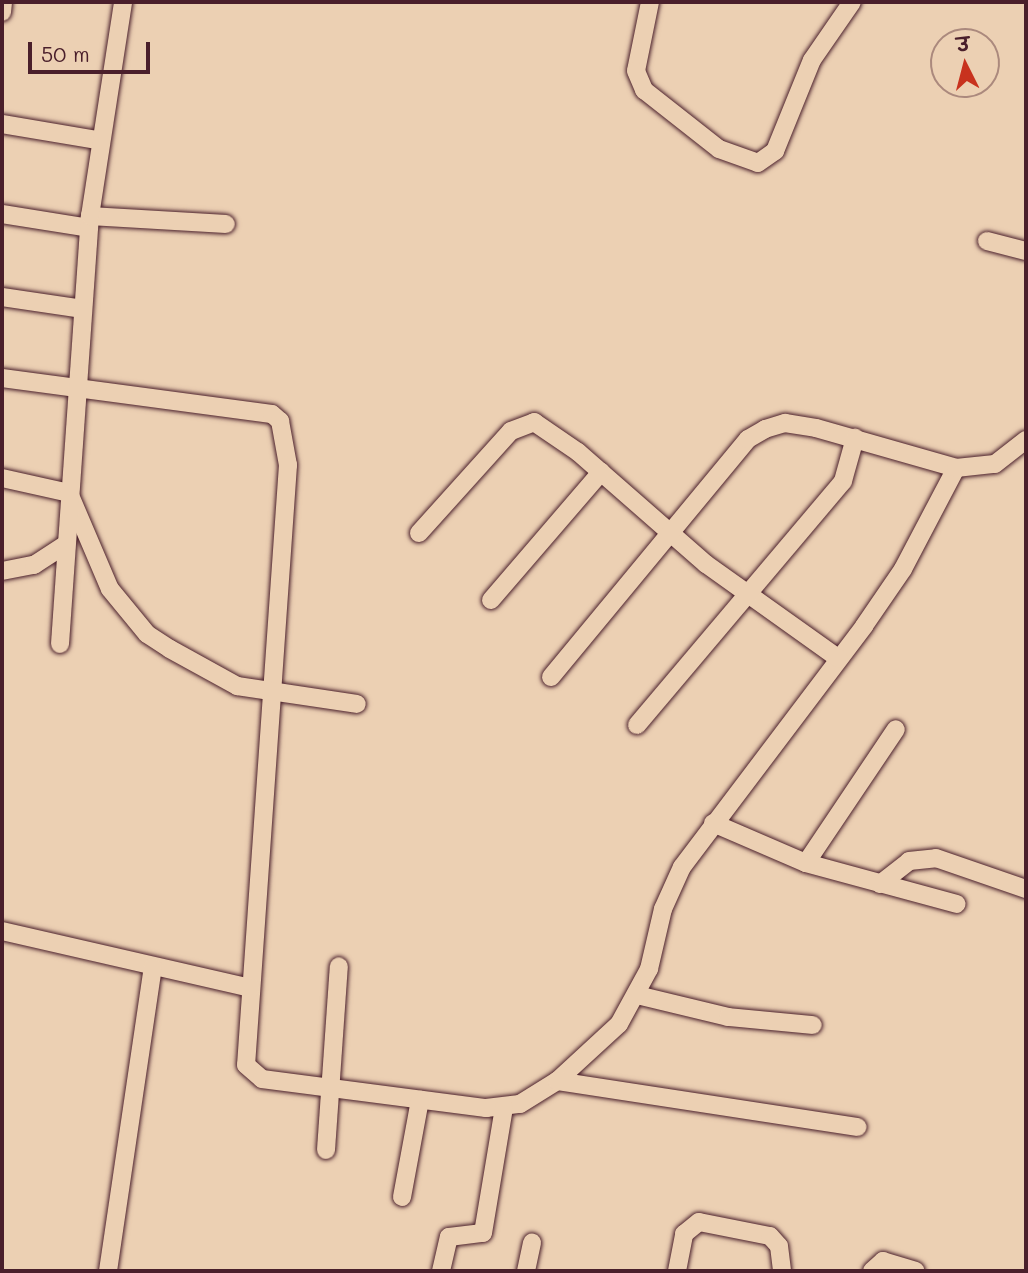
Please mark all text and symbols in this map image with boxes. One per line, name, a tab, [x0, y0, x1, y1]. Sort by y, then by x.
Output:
scale bar	[32, 28, 154, 72]
north arrow	[930, 28, 1000, 98]
text: उ	[955, 31, 971, 57]
text: 50 m	[41, 40, 90, 67]

